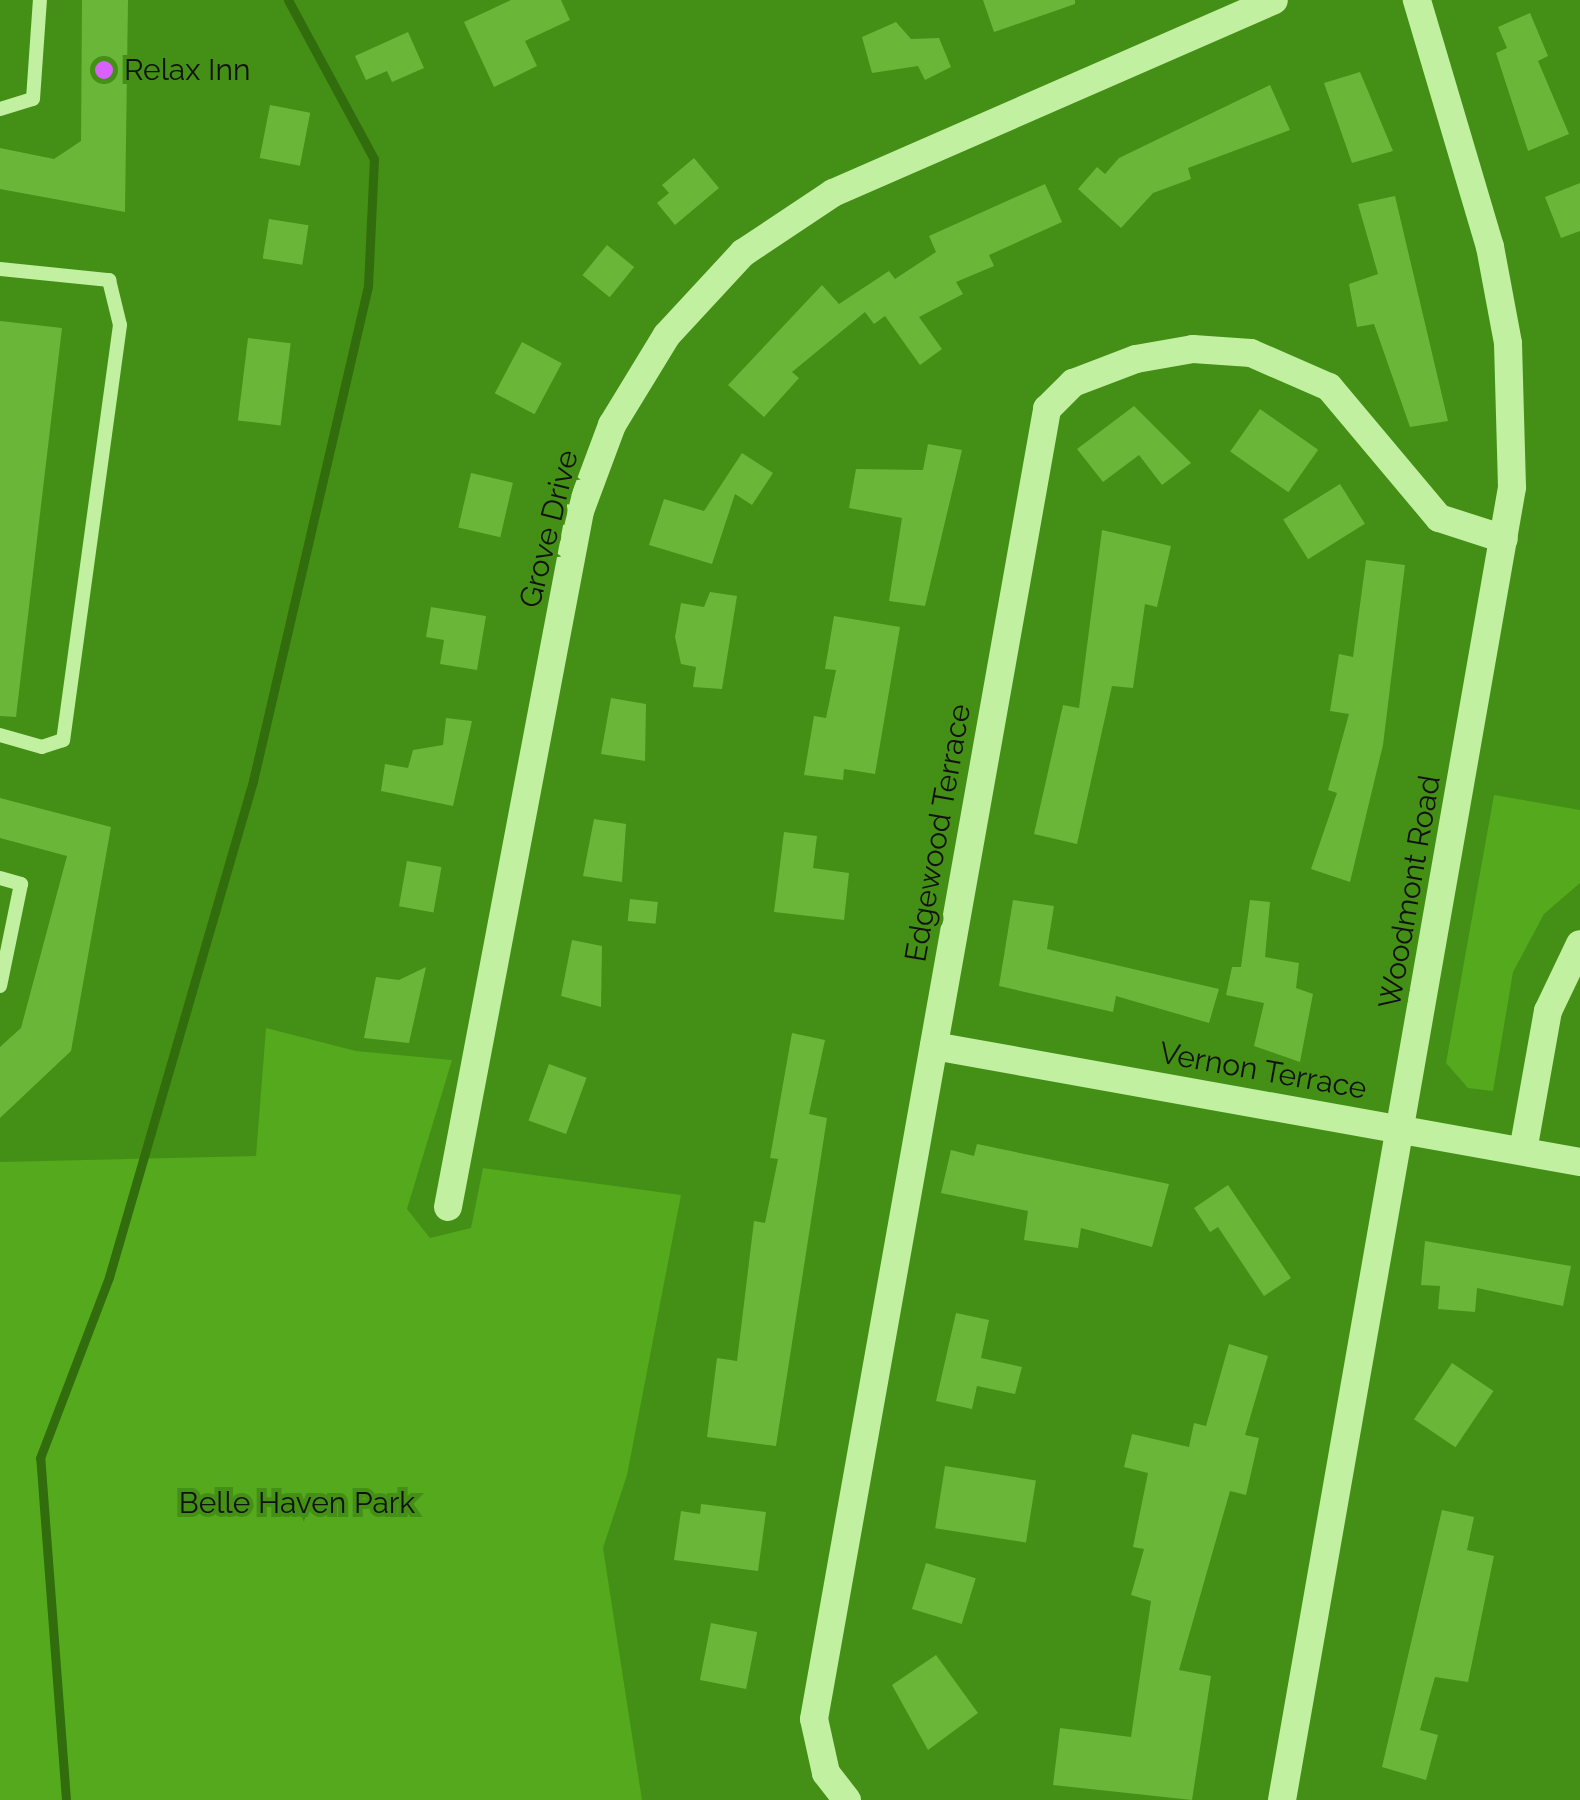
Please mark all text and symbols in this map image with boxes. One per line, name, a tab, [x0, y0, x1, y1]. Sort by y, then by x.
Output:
place label: Relax Inn	[124, 52, 250, 88]
marker: Relax Inn	[93, 59, 115, 81]
street label: Grove Drive	[512, 446, 586, 612]
street label: Edgewood Terrace	[898, 701, 978, 965]
street label: Woodmont Road	[1372, 773, 1448, 1011]
street label: Vernon Terrace	[1156, 1035, 1370, 1107]
park label: Belle Haven Park	[179, 1485, 415, 1521]

